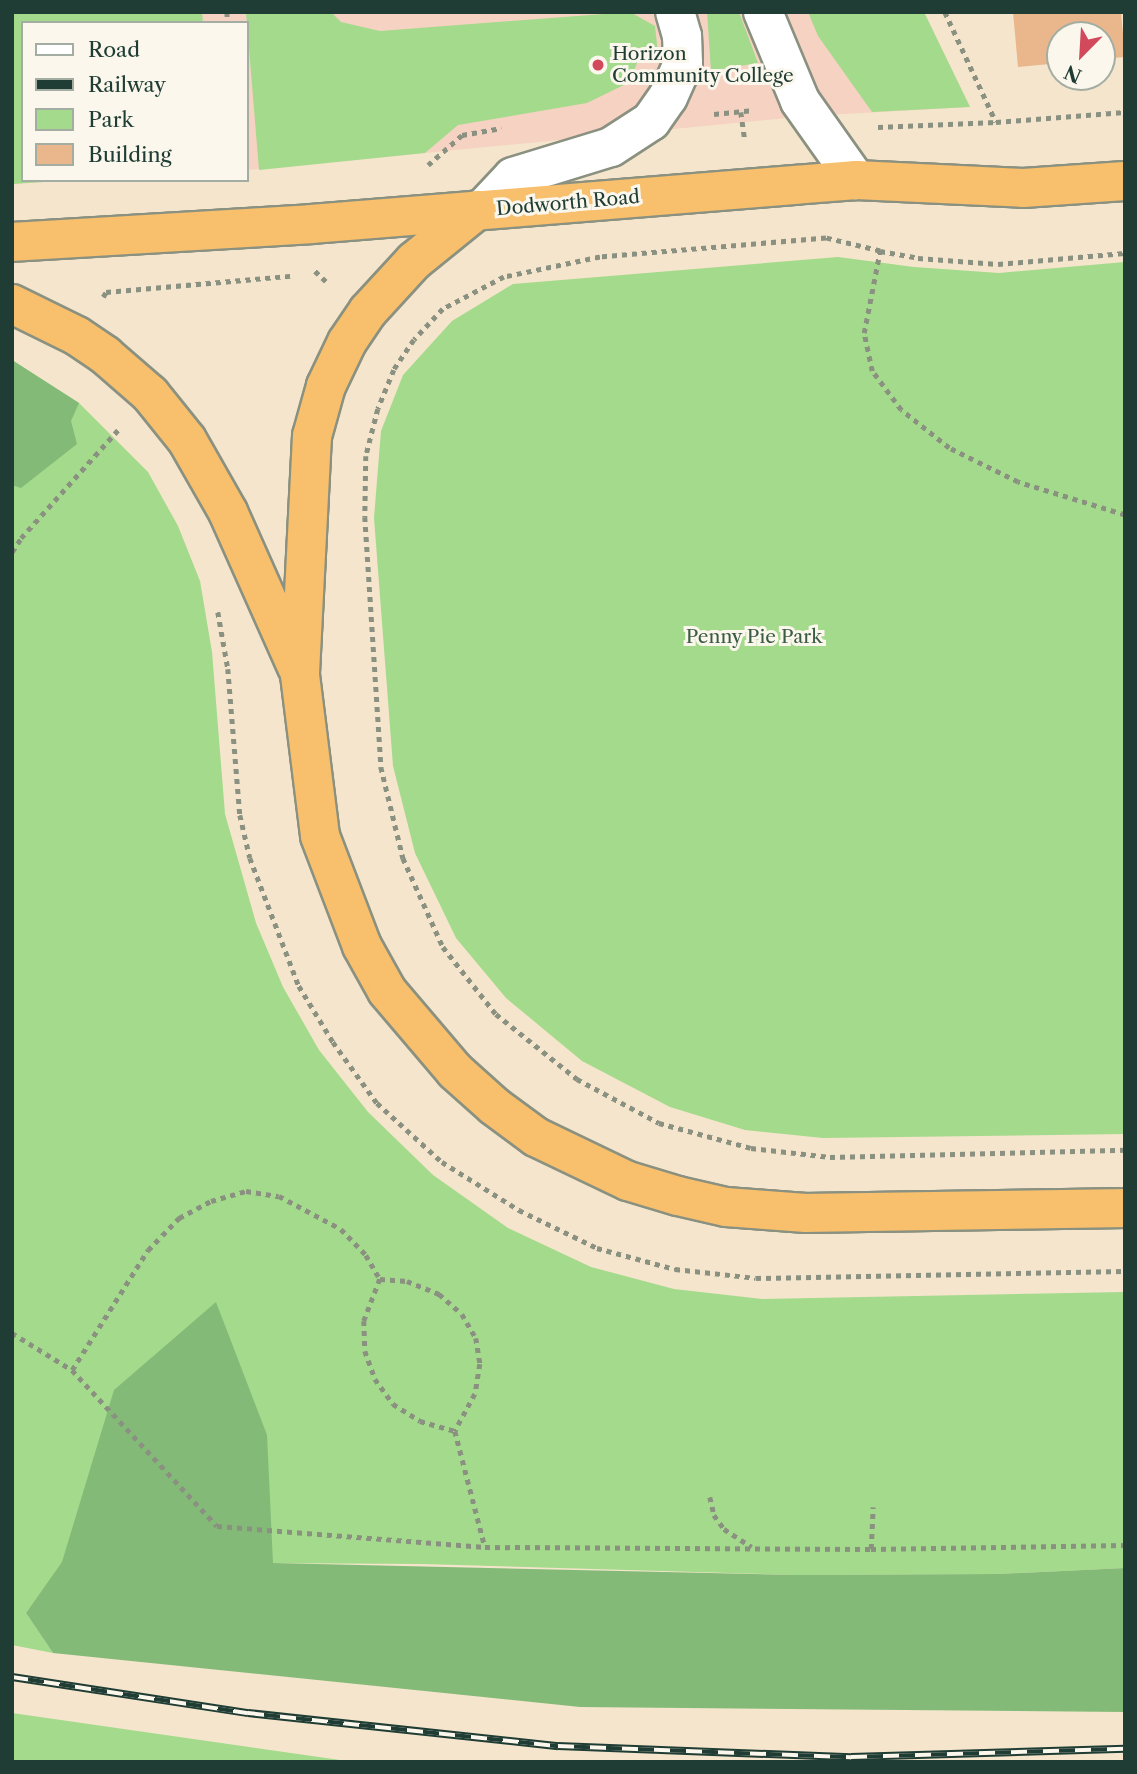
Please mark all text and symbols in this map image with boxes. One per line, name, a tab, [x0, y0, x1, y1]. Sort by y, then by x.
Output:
legend	[21, 21, 248, 182]
north arrow	[1046, 21, 1116, 91]
text: Road	[88, 37, 140, 62]
place label: Horizon Community College	[612, 43, 794, 87]
marker: Horizon Community College	[590, 57, 606, 73]
text: N	[1061, 60, 1085, 88]
text: Railway	[88, 72, 166, 97]
text: Park	[88, 107, 134, 132]
text: Building	[88, 142, 172, 167]
street label: Dodworth Road	[495, 185, 641, 221]
park label: Penny Pie Park	[686, 626, 822, 648]

